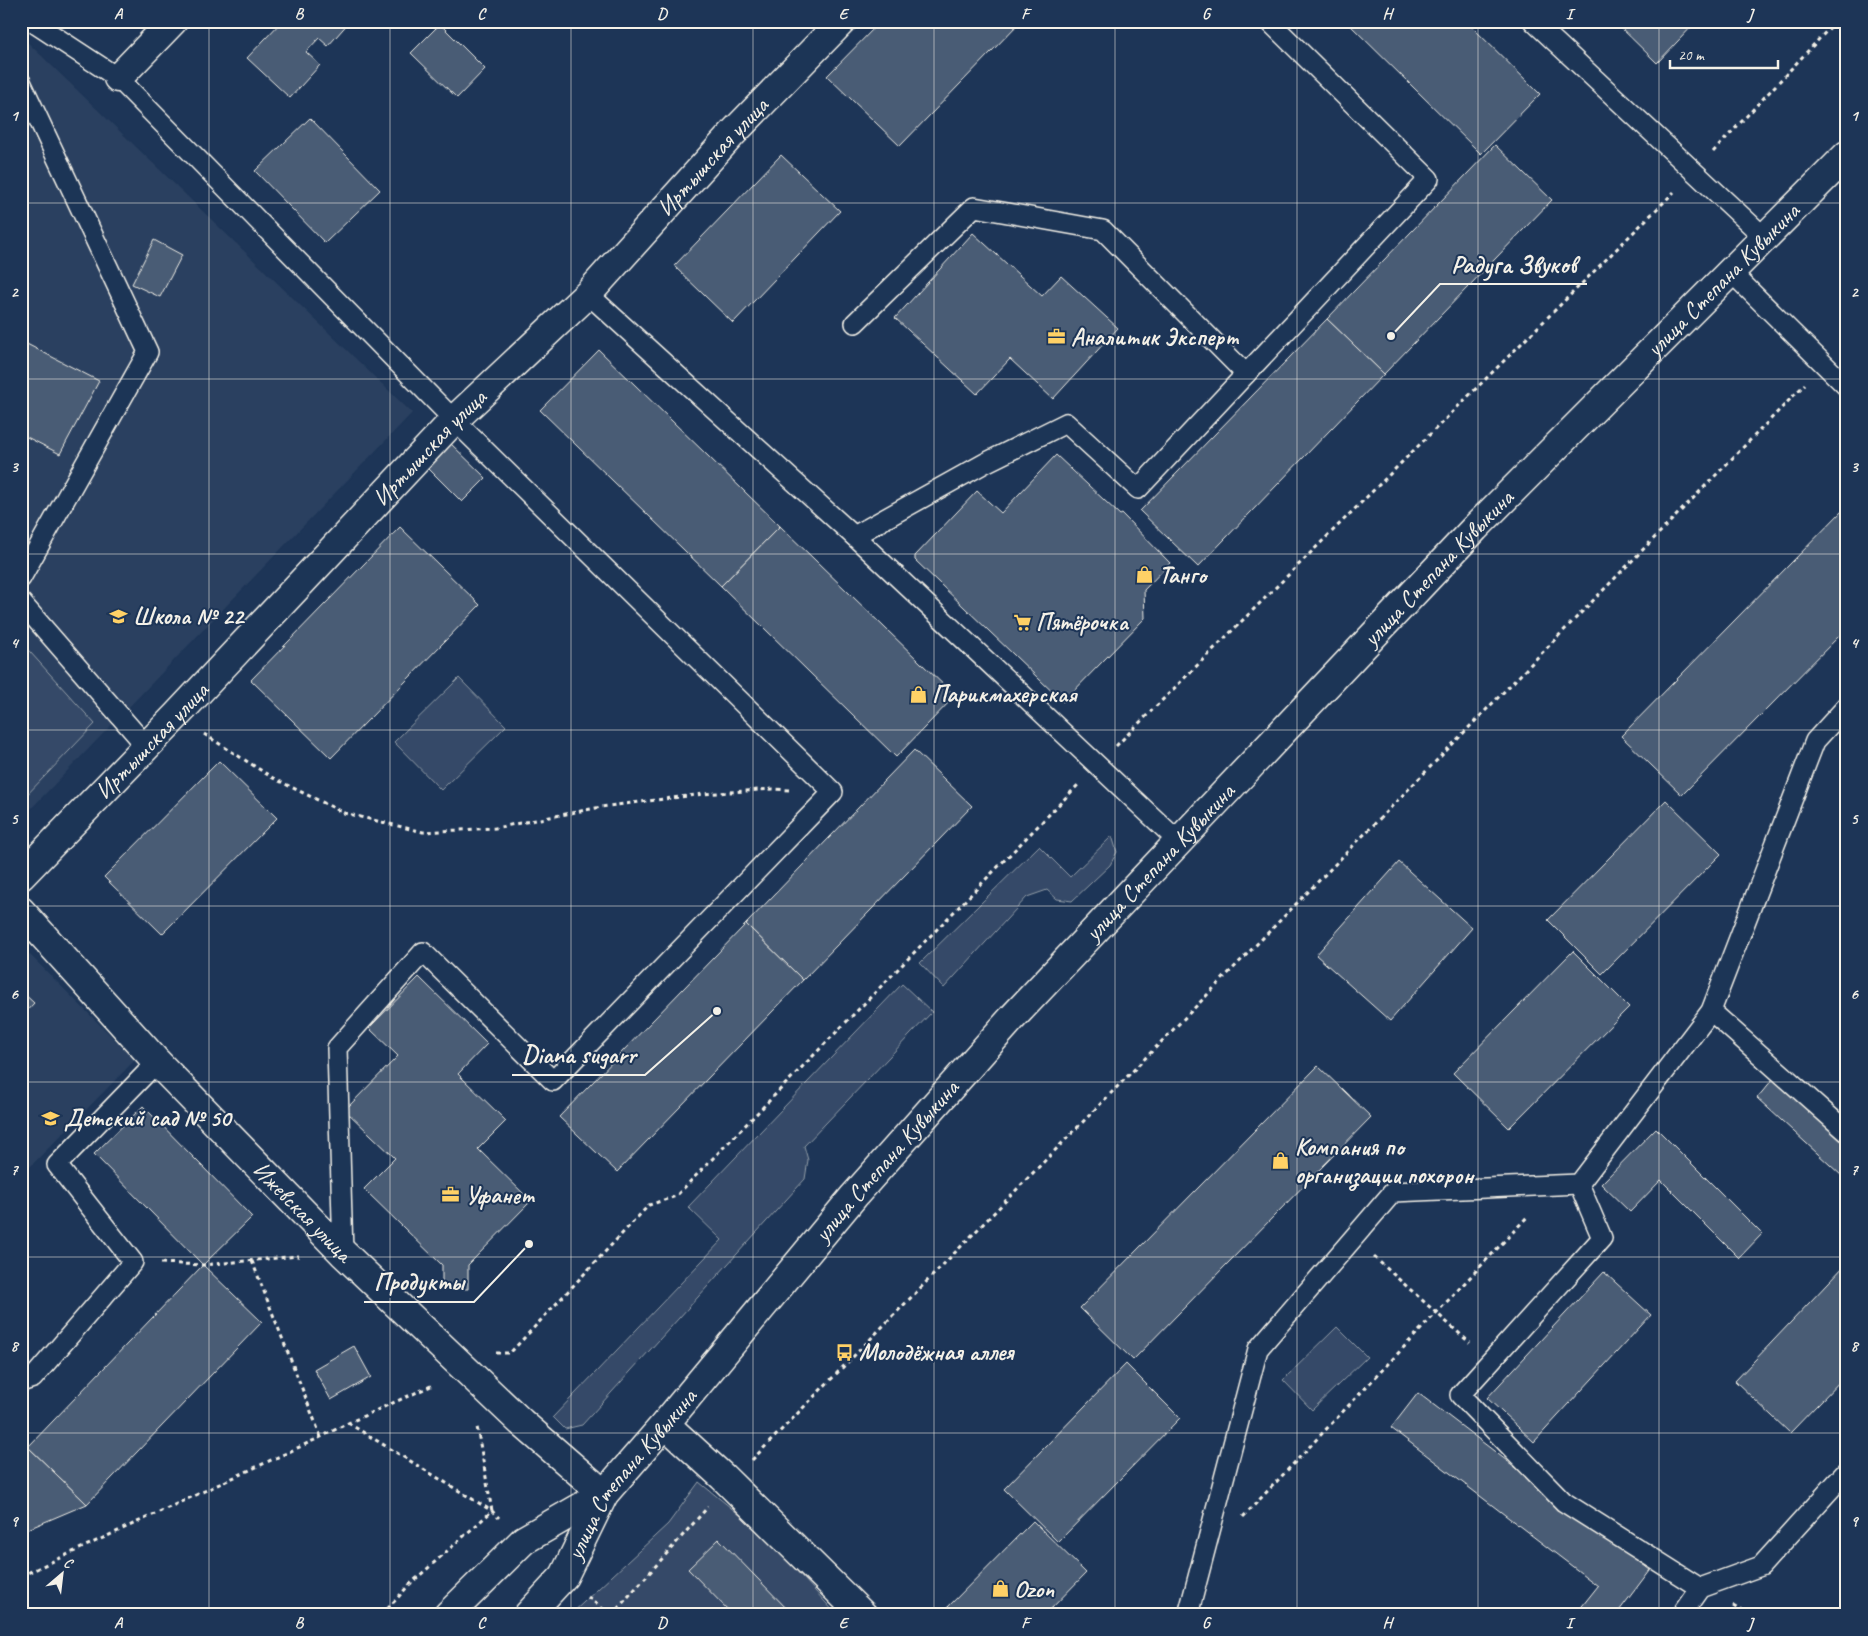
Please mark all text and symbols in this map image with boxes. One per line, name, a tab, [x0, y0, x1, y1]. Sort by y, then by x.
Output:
text: A	[114, 4, 124, 24]
text: B	[295, 4, 305, 24]
text: C	[477, 4, 487, 24]
text: D	[657, 4, 668, 24]
text: E	[839, 4, 850, 24]
text: F	[1021, 4, 1032, 24]
text: G	[1202, 4, 1212, 24]
text: H	[1382, 4, 1394, 24]
text: I	[1566, 4, 1576, 24]
text: J	[1746, 4, 1755, 24]
scale bar	[1670, 38, 1778, 70]
text: 20 m	[1678, 46, 1705, 65]
street label: Иртышская улица	[650, 90, 775, 223]
text: 1	[10, 106, 19, 126]
text: 1	[1850, 106, 1859, 126]
street label: улица Степана Кувыкина	[1638, 195, 1807, 365]
callout: Радуга Звуков	[1440, 244, 1587, 284]
text: Радуга Звуков	[1451, 249, 1581, 281]
text: 2	[10, 282, 19, 302]
text: 2	[1850, 282, 1859, 302]
place label: Аналитик Эксперт	[1071, 322, 1239, 352]
office icon: Аналитик Эксперт	[1047, 327, 1067, 347]
street label: Иртышская улица	[366, 382, 493, 512]
text: 3	[10, 457, 19, 477]
text: 3	[1850, 457, 1859, 477]
street label: улица Степана Кувыкина	[1355, 482, 1521, 654]
place label: Танго	[1159, 560, 1209, 590]
shop icon: Танго	[1135, 565, 1155, 585]
place label: Школа № 22	[133, 601, 245, 631]
school or university icon: Школа № 22	[109, 606, 129, 626]
place label: Пятёрочка	[1036, 607, 1129, 637]
supermarket icon: Пятёрочка	[1012, 612, 1032, 632]
text: 4	[10, 633, 19, 653]
text: 4	[1850, 633, 1859, 653]
street label: Иртышская улица	[88, 675, 216, 806]
place label: Парикмахерская	[932, 679, 1078, 709]
shop icon: Парикмахерская	[908, 684, 928, 704]
street label: улица Степана Кувыкина	[1077, 776, 1242, 948]
text: 5	[11, 809, 20, 829]
text: 5	[1851, 809, 1860, 829]
text: 6	[10, 984, 19, 1004]
text: 6	[1850, 984, 1859, 1004]
callout: Diana sugarr	[512, 1035, 645, 1075]
text: Diana sugarr	[522, 1039, 639, 1071]
street label: улица Степана Кувыкина	[806, 1073, 966, 1250]
place label: Детский сад № 50	[64, 1103, 233, 1133]
school or university icon: Детский сад № 50	[40, 1108, 60, 1128]
place label: Компания по организации похорон	[1295, 1132, 1476, 1191]
shop icon: Компания по организации похорон	[1271, 1151, 1291, 1171]
street label: Ижевская улица	[247, 1155, 360, 1270]
text: 7	[10, 1160, 19, 1180]
text: 7	[1850, 1160, 1859, 1180]
place label: Уфанет	[465, 1180, 535, 1210]
office icon: Уфанет	[441, 1185, 461, 1205]
callout: Продукты	[364, 1262, 474, 1302]
text: Продукты	[374, 1266, 466, 1298]
text: 8	[10, 1336, 19, 1356]
text: 8	[1850, 1336, 1859, 1356]
place label: Молодёжная аллея	[859, 1337, 1015, 1367]
bus stop icon: Молодёжная аллея	[835, 1342, 855, 1362]
street label: улица Степана Кувыкина	[558, 1381, 704, 1566]
text: 9	[10, 1511, 19, 1531]
text: 9	[1850, 1511, 1859, 1531]
north arrow	[38, 1548, 88, 1598]
text: С	[61, 1554, 77, 1573]
place label: Ozon	[1014, 1574, 1055, 1604]
shop icon: Ozon	[990, 1579, 1010, 1599]
text: A	[114, 1613, 124, 1633]
text: B	[295, 1613, 305, 1633]
text: C	[477, 1613, 487, 1633]
text: D	[657, 1613, 668, 1633]
text: E	[839, 1613, 850, 1633]
text: F	[1021, 1613, 1032, 1633]
text: G	[1202, 1613, 1212, 1633]
text: H	[1382, 1613, 1394, 1633]
text: I	[1566, 1613, 1576, 1633]
text: J	[1746, 1613, 1755, 1633]

